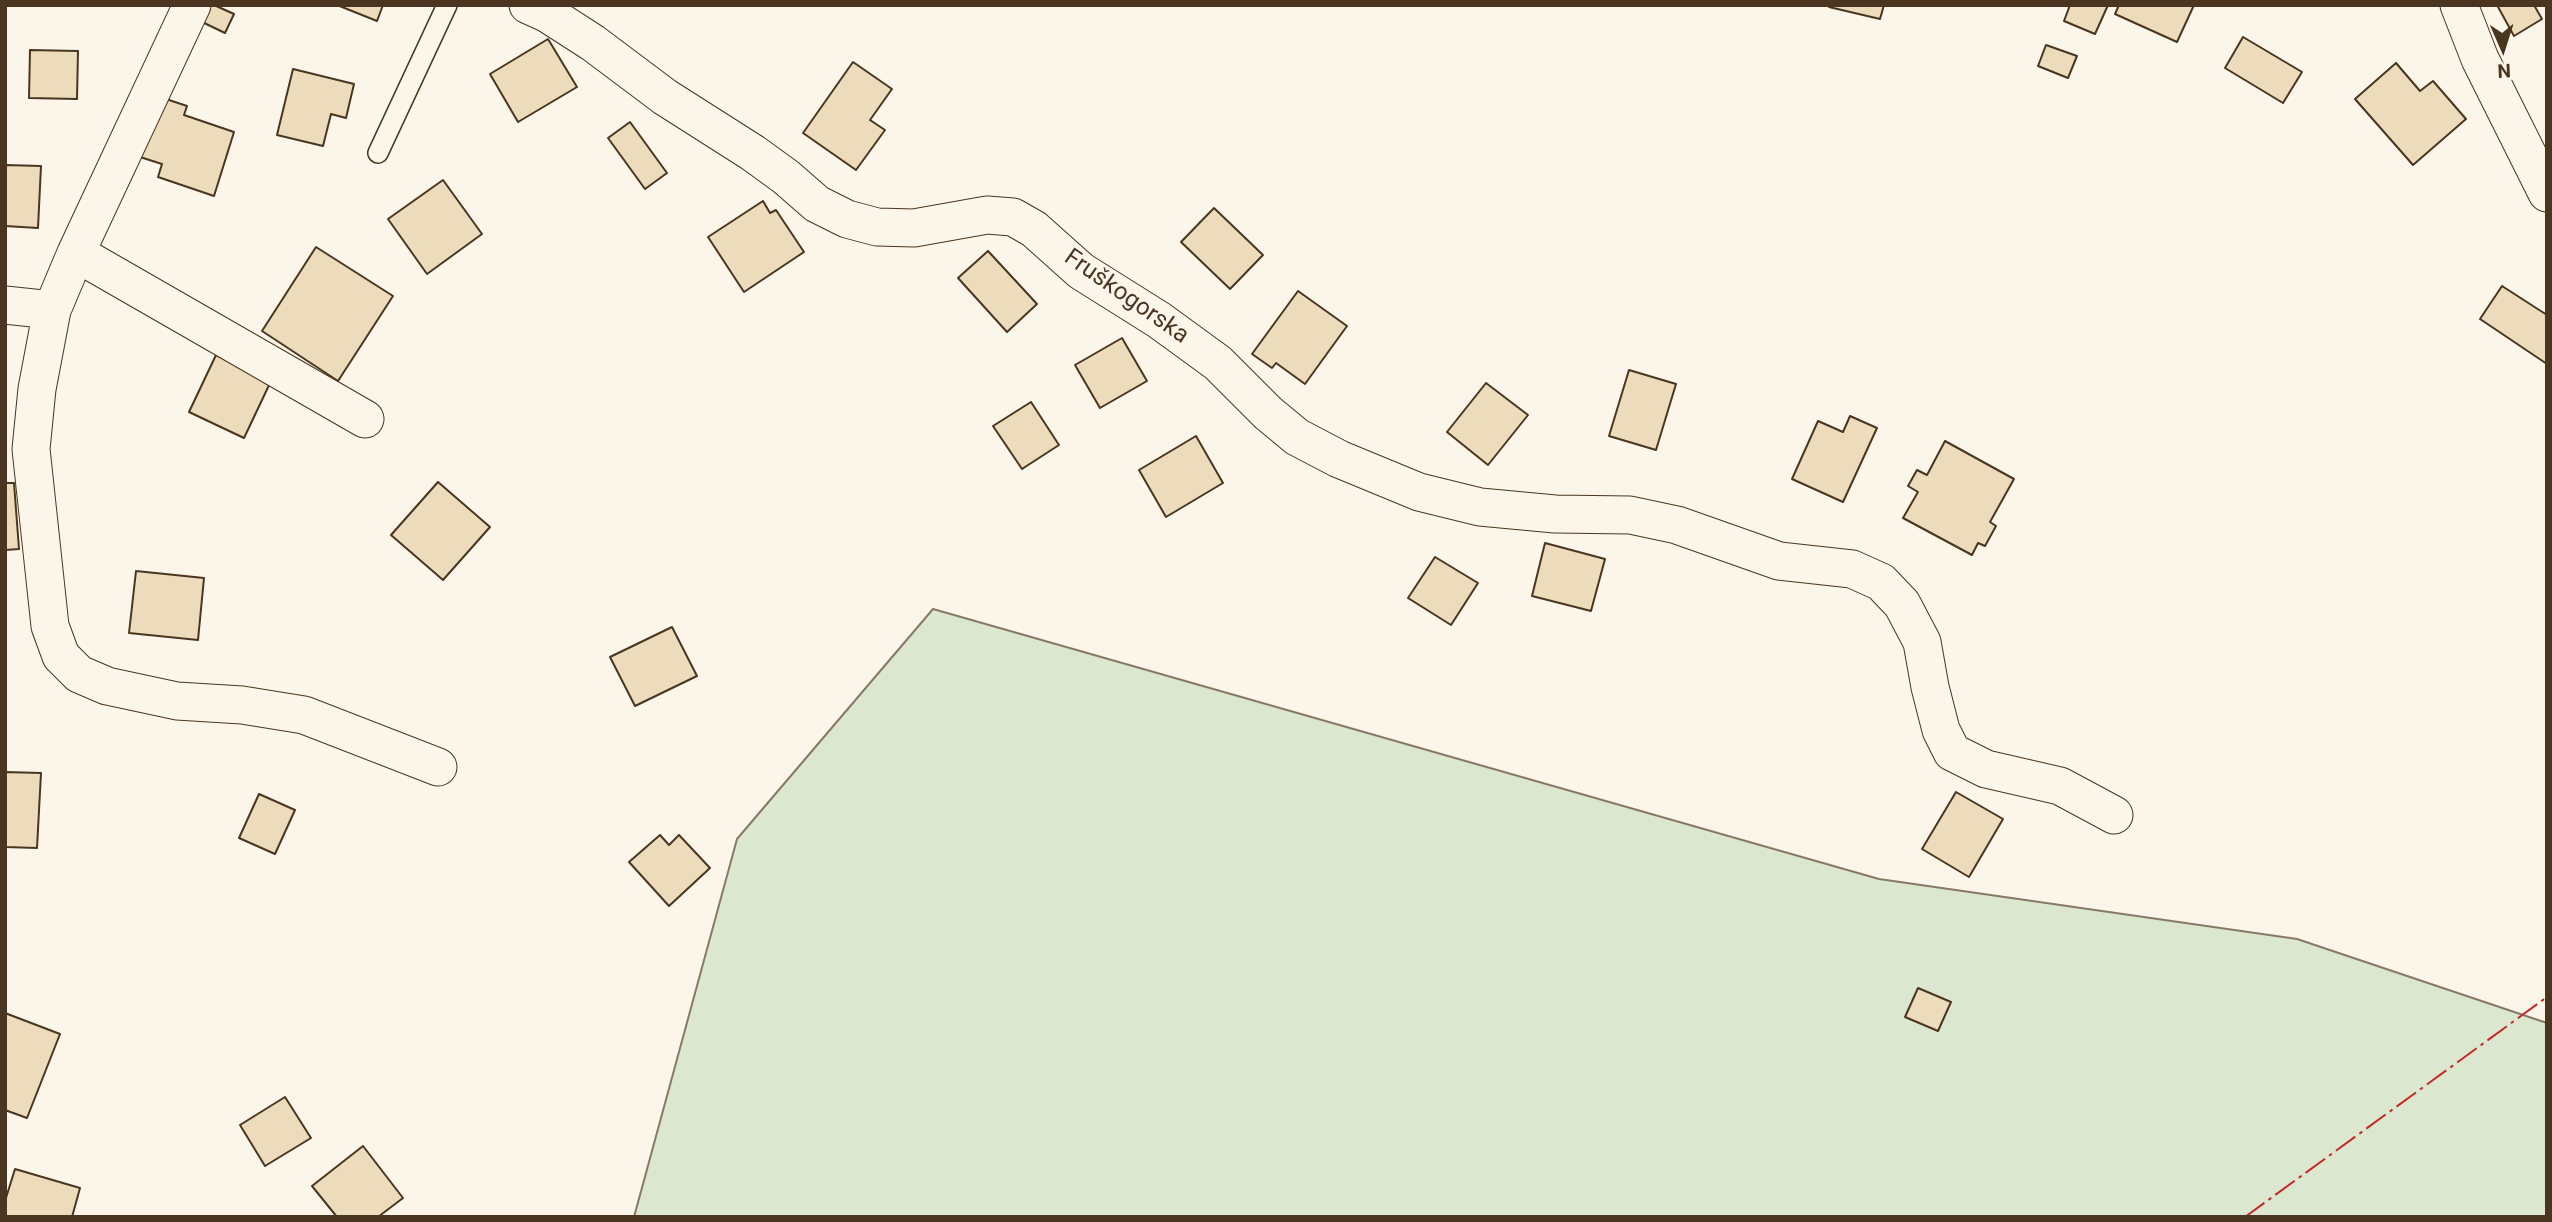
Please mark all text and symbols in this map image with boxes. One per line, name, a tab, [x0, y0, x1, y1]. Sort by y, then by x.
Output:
north arrow	[2468, 14, 2538, 84]
text: N	[2497, 59, 2511, 82]
street label: Fruškogorska	[1058, 243, 1194, 351]

